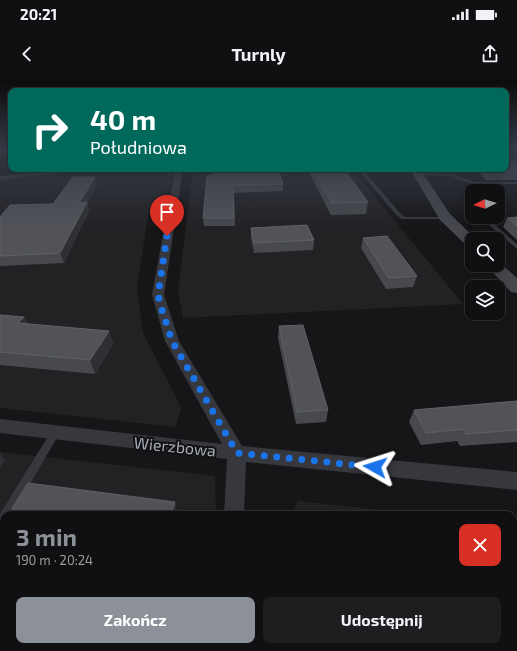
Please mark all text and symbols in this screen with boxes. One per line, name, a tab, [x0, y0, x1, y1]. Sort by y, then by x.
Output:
text: 20:21	[20, 5, 57, 23]
icon: back	[16, 43, 38, 65]
text: Turnly	[231, 43, 286, 65]
icon: share	[479, 43, 501, 65]
text: 40 m	[90, 102, 156, 136]
icon: right	[24, 104, 76, 156]
text: Południowa	[90, 136, 187, 158]
north arrow	[465, 184, 505, 224]
map controls	[465, 184, 505, 320]
pin	[150, 195, 184, 236]
icon: arrive	[156, 201, 178, 223]
button: search	[465, 232, 505, 272]
button: layers	[465, 280, 505, 320]
street label: Wierzbowa	[133, 432, 217, 460]
position arrow	[354, 446, 396, 488]
text: 3 min	[16, 522, 77, 551]
button: close	[459, 524, 501, 566]
text: 190 m · 20:24	[16, 552, 93, 568]
button: Zakończ	[16, 597, 255, 643]
button: Udostępnij	[263, 597, 501, 643]

